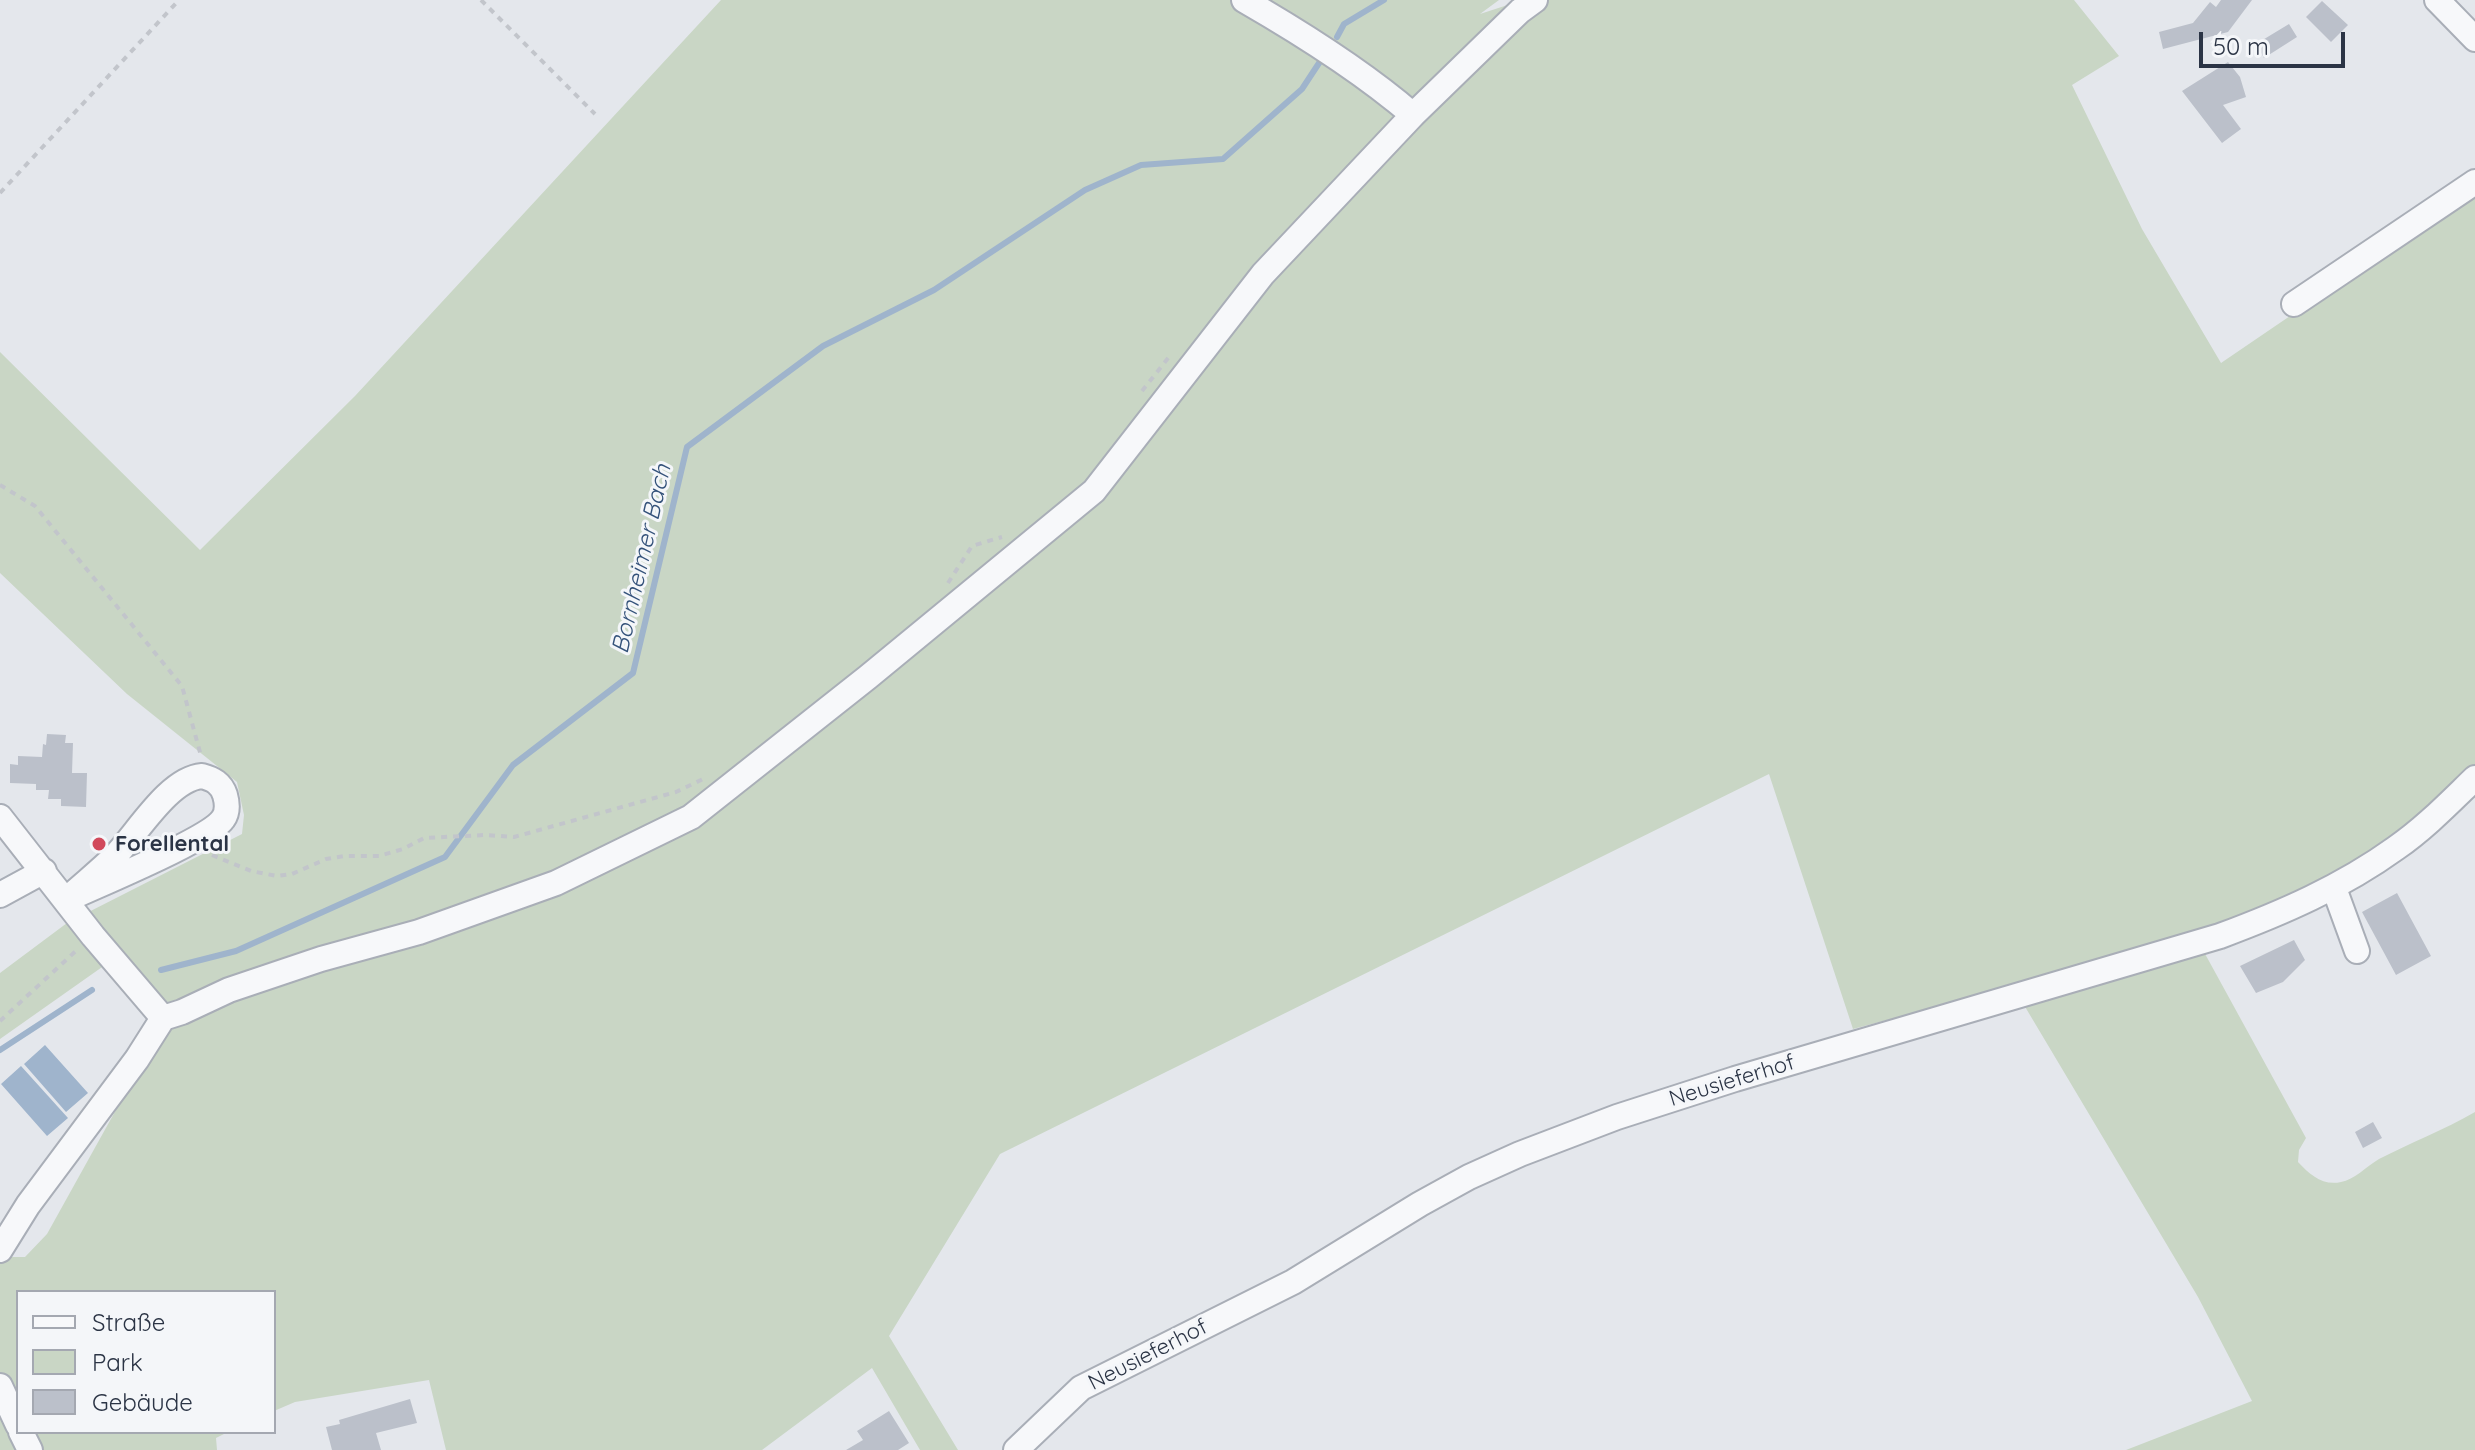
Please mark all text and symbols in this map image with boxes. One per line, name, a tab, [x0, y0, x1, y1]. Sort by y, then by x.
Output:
scale bar	[2203, 16, 2349, 66]
text: 50 m	[2213, 31, 2269, 61]
water label: Bornheimer Bach	[606, 462, 678, 656]
place label: Forellental	[115, 831, 229, 857]
marker: Forellental	[90, 835, 108, 853]
street label: Neusieferhof	[1666, 1049, 1798, 1113]
legend	[16, 1290, 276, 1434]
text: Straße	[92, 1307, 165, 1337]
street label: Neusieferhof	[1084, 1314, 1212, 1396]
text: Park	[92, 1347, 143, 1377]
text: Gebäude	[92, 1387, 193, 1417]

